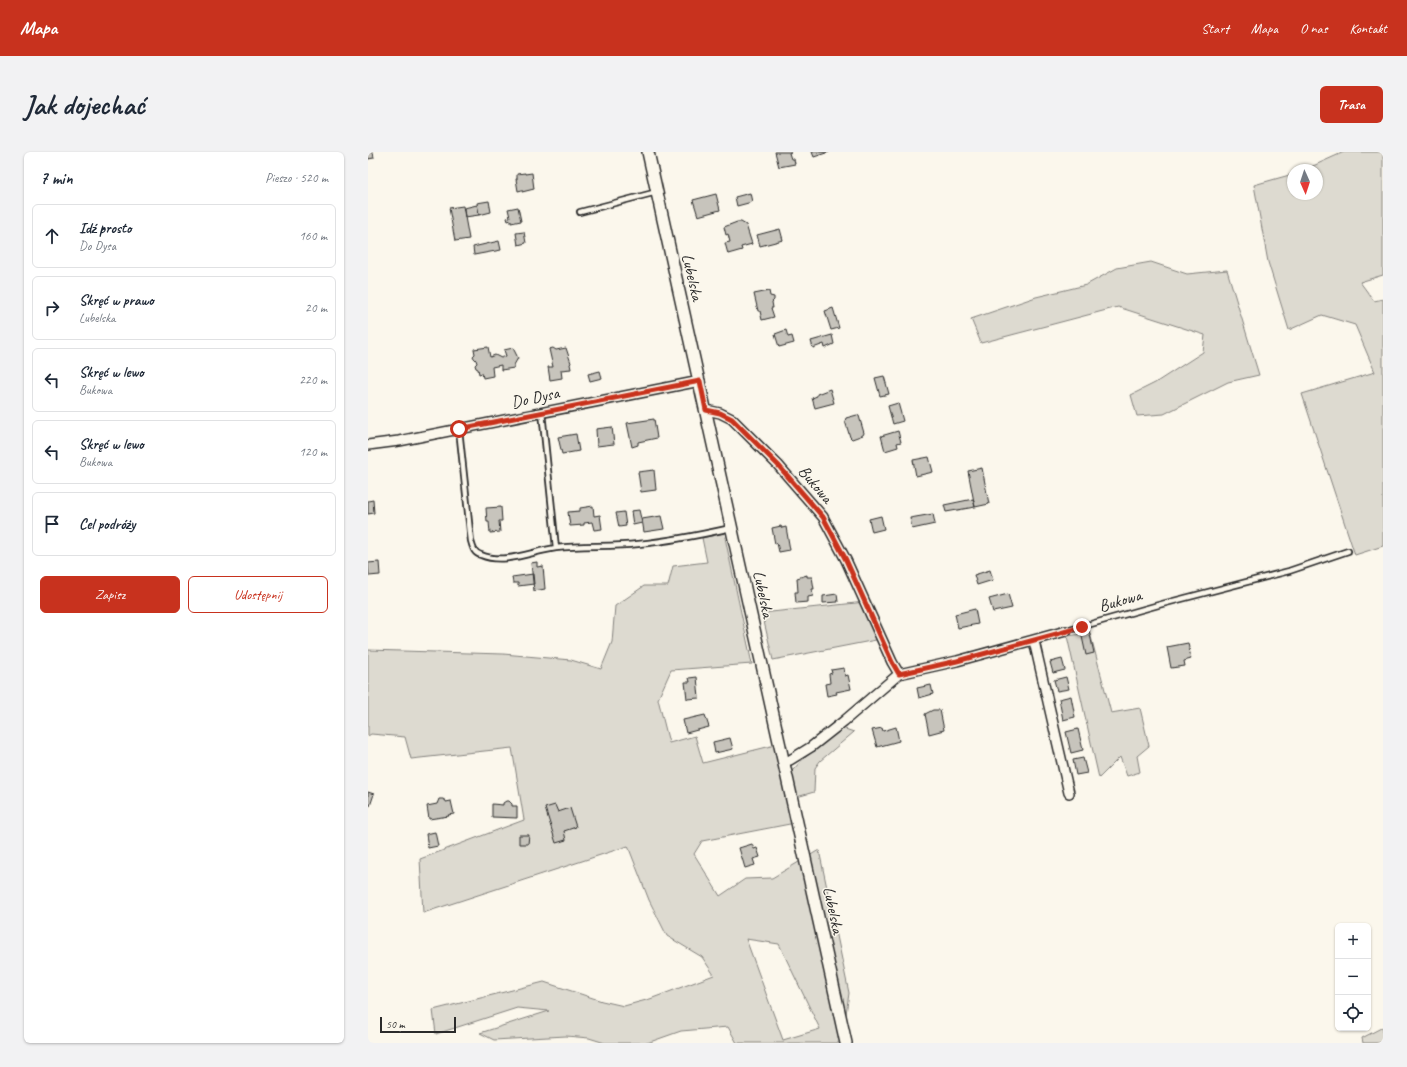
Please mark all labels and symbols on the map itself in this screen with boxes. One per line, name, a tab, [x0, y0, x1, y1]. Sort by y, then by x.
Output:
north arrow	[1287, 164, 1323, 200]
street label: Lubelska	[677, 252, 709, 305]
street label: Do Dysa	[509, 382, 562, 413]
route start	[450, 420, 468, 438]
street label: Bukowa	[794, 461, 839, 509]
street label: Lubelska	[748, 569, 779, 621]
street label: Bukowa	[1096, 584, 1146, 617]
route end	[1073, 618, 1091, 636]
street label: Lubelska	[818, 885, 849, 937]
scale bar	[380, 1015, 456, 1034]

